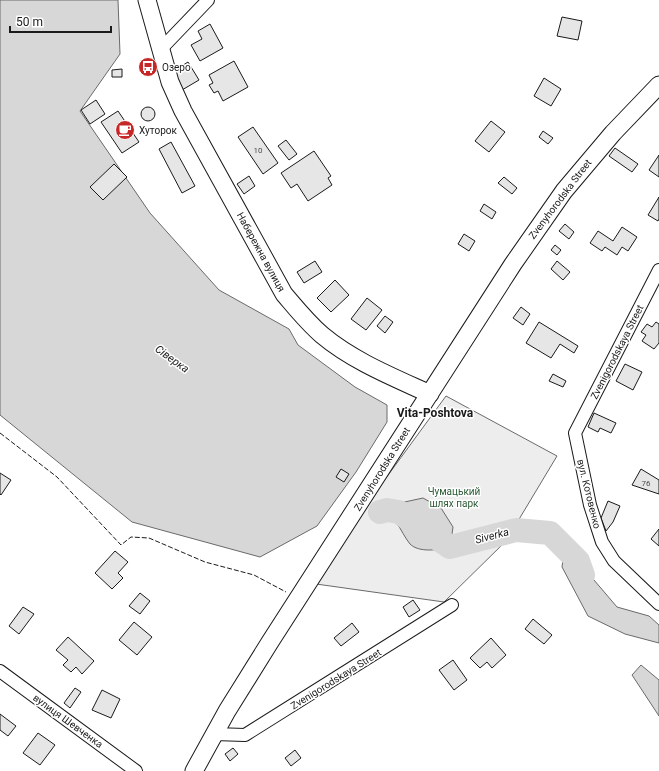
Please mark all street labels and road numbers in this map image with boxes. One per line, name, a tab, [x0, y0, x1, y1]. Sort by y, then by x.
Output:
street label: Zvenyhorodska Street	[527, 157, 593, 241]
street label: Набережна вулиця	[235, 210, 287, 294]
street label: Zvenigorodskaya Street	[588, 303, 646, 401]
street label: Zvenyhorodska Street	[352, 425, 412, 513]
street label: вул. Котовенко	[575, 458, 603, 530]
street label: Zvenigorodskaya Street	[289, 647, 383, 711]
street label: вулиця Шевченка	[31, 692, 105, 750]

